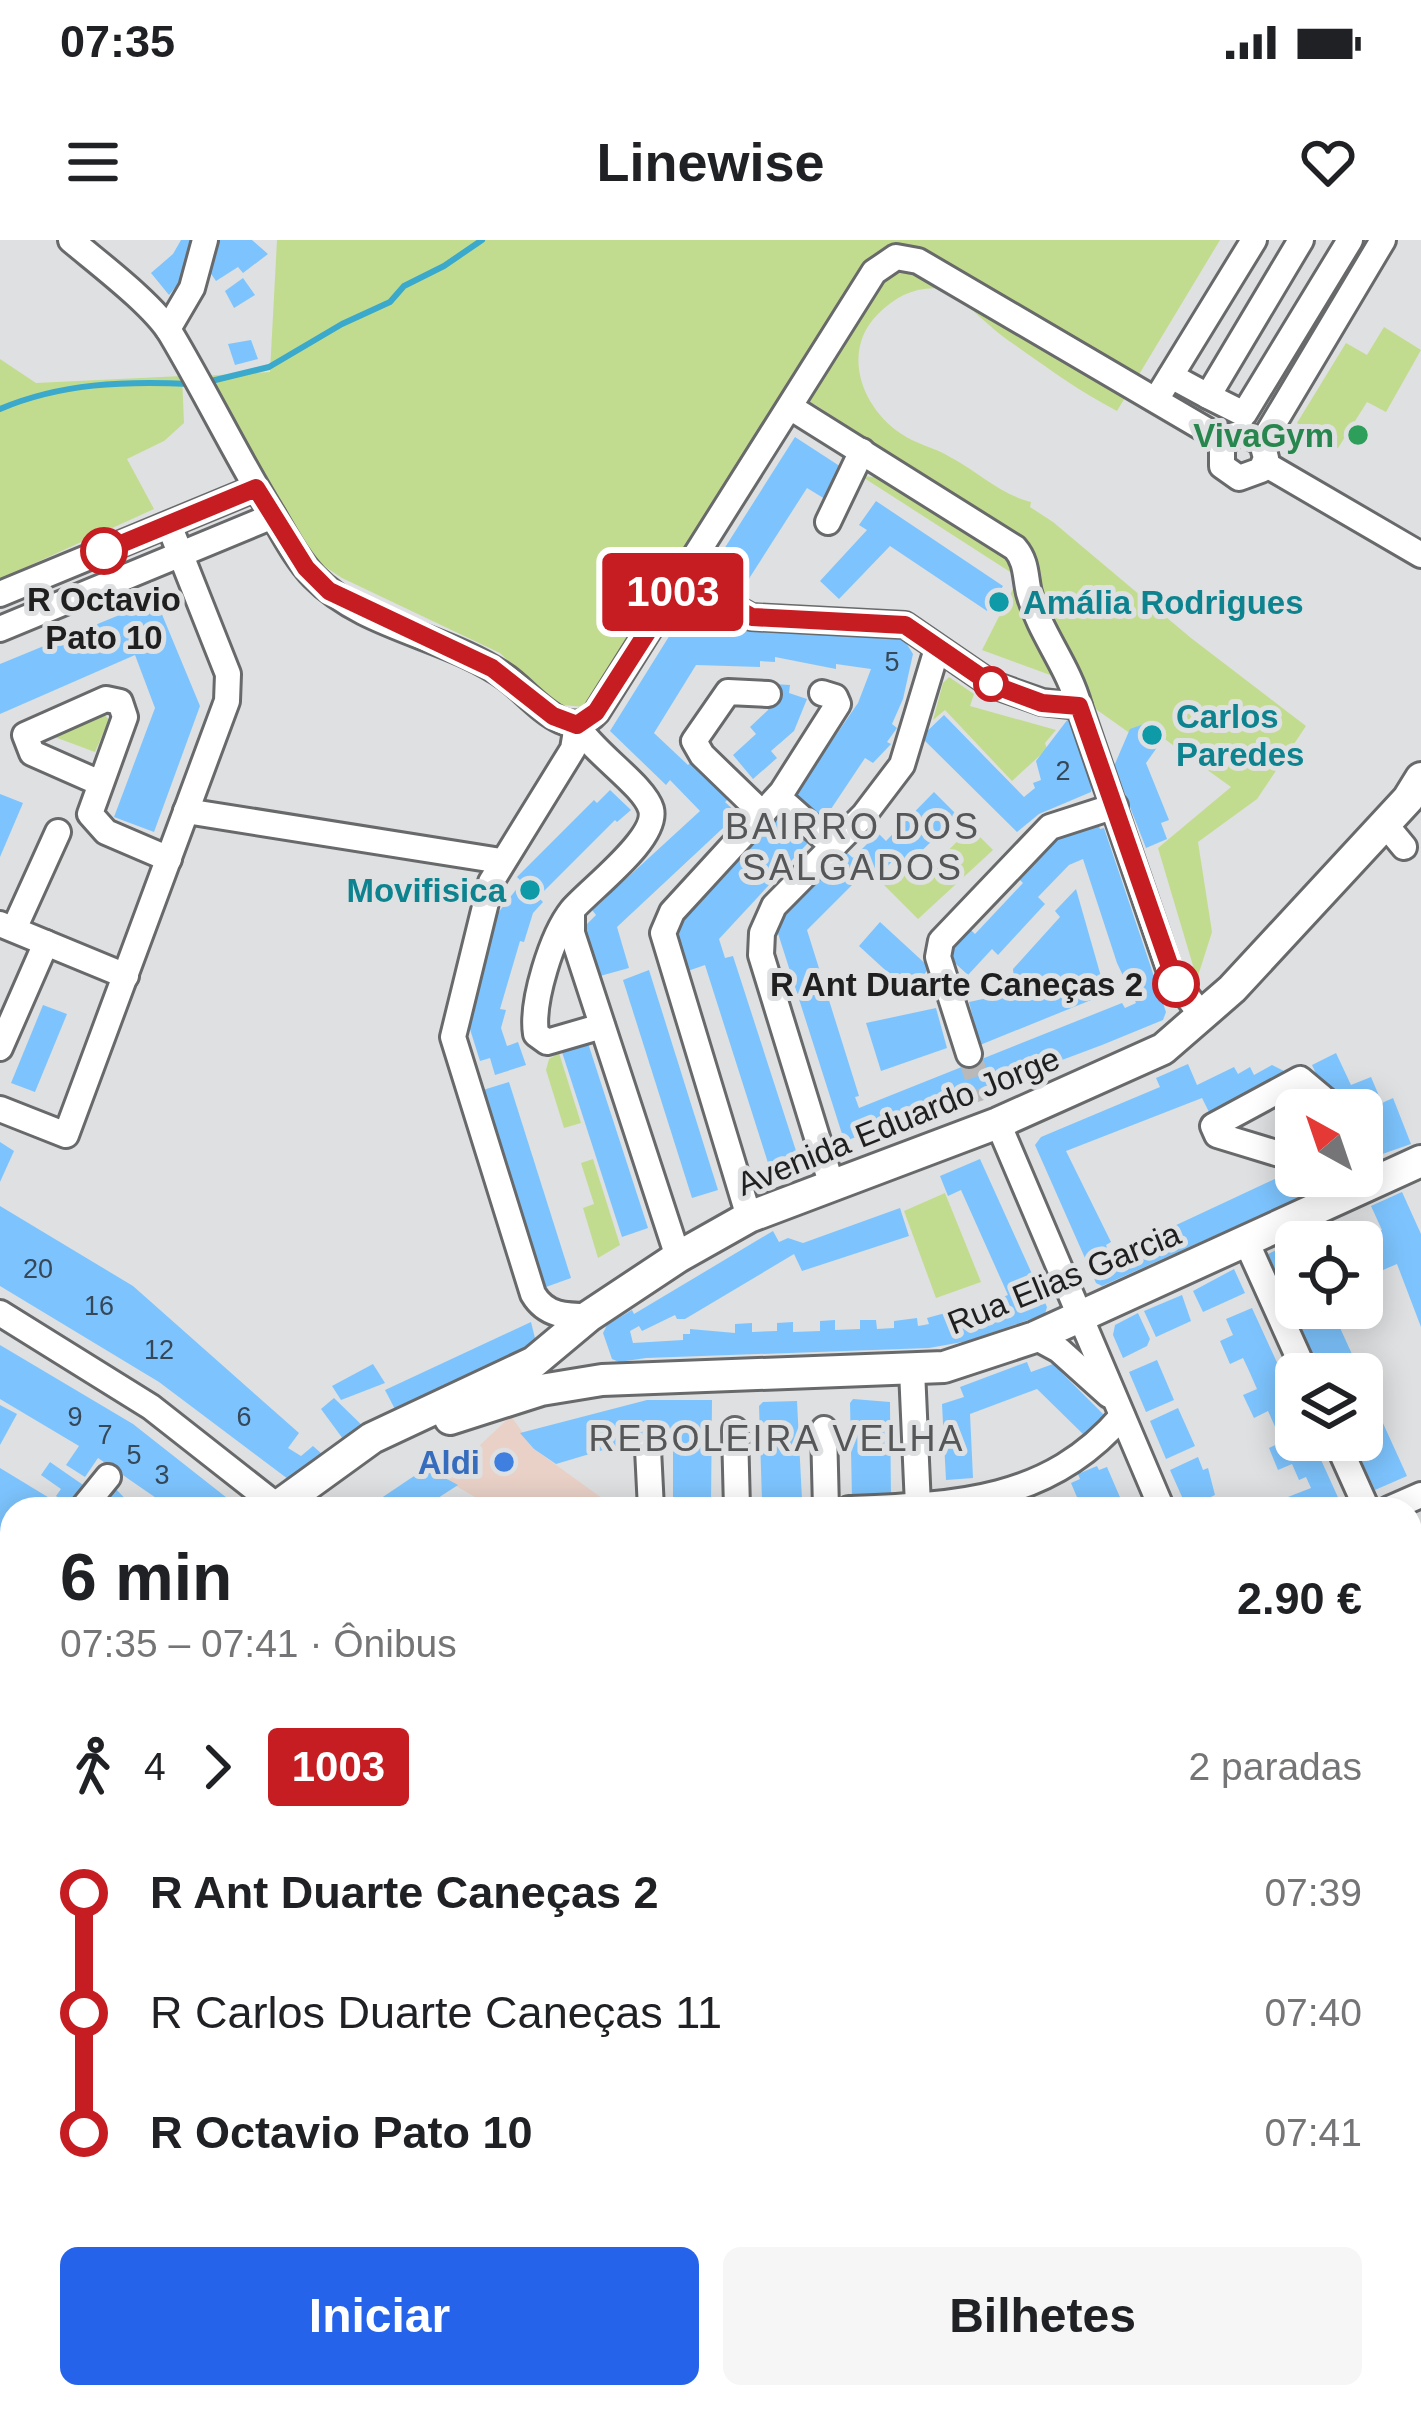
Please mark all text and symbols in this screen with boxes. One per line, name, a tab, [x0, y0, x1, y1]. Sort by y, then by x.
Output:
text: 07:35	[60, 16, 175, 67]
icon: menu	[60, 129, 126, 195]
icon: heart	[1295, 129, 1361, 195]
text: Linewise	[596, 132, 825, 192]
place label: VivaGym	[1193, 417, 1334, 454]
marker: VivaGym	[1345, 422, 1371, 448]
marker: R Octavio Pato 10	[82, 529, 126, 573]
line badge: 1003	[589, 553, 757, 631]
text: 1003	[626, 568, 720, 615]
place label: R Octavio Pato 10	[27, 581, 181, 656]
place label: Amália Rodrigues	[1023, 584, 1304, 621]
marker: Amália Rodrigues	[986, 589, 1012, 615]
house number: 5	[884, 647, 900, 677]
unlabelled marker	[975, 668, 1007, 700]
place label: Carlos Paredes	[1176, 698, 1304, 773]
marker: Carlos Paredes	[1139, 722, 1165, 748]
house number: 2	[1055, 756, 1071, 786]
district label: BAIRRO DOS SALGADOS	[725, 806, 981, 888]
place label: Movifisica	[346, 872, 507, 909]
marker: Movifisica	[517, 877, 543, 903]
marker: R Ant Duarte Caneças 2	[1154, 962, 1198, 1006]
place label: R Ant Duarte Caneças 2	[770, 966, 1143, 1003]
street label: Avenida Eduardo Jorge	[731, 1039, 1065, 1203]
north arrow	[1275, 1089, 1383, 1197]
map controls	[1275, 1089, 1383, 1461]
street label: Rua Elias Garcia	[942, 1214, 1186, 1342]
button: locate	[1275, 1221, 1383, 1329]
house number: 20	[23, 1254, 53, 1284]
house number: 16	[84, 1291, 114, 1321]
house number: 12	[144, 1335, 174, 1365]
button: layers	[1275, 1353, 1383, 1461]
house number: 9	[67, 1402, 83, 1432]
house number: 6	[236, 1402, 252, 1432]
district label: REBOLEIRA VELHA	[588, 1418, 966, 1459]
house number: 7	[97, 1420, 113, 1450]
house number: 5	[126, 1440, 142, 1470]
place label: Aldi	[418, 1444, 480, 1481]
marker: Aldi	[491, 1449, 517, 1475]
house number: 3	[154, 1460, 170, 1490]
text: 6 min	[60, 1540, 232, 1614]
text: 2.90 €	[1237, 1573, 1362, 1624]
text: 07:35 – 07:41 · Ônibus	[60, 1622, 457, 1665]
icon: walk	[60, 1734, 126, 1800]
icon: forward	[184, 1734, 250, 1800]
text: 1003	[292, 1743, 385, 1790]
text: 4	[144, 1745, 166, 1788]
text: 2 paradas	[1189, 1745, 1362, 1788]
text: R Ant Duarte Caneças 2	[150, 1867, 659, 1918]
text: 07:39	[1264, 1871, 1362, 1914]
text: R Carlos Duarte Caneças 11	[150, 1987, 722, 2038]
text: 07:40	[1264, 1991, 1362, 2034]
text: R Octavio Pato 10	[150, 2107, 533, 2158]
text: 07:41	[1264, 2111, 1362, 2154]
button: Iniciar	[60, 2247, 699, 2385]
button: Bilhetes	[723, 2247, 1362, 2385]

